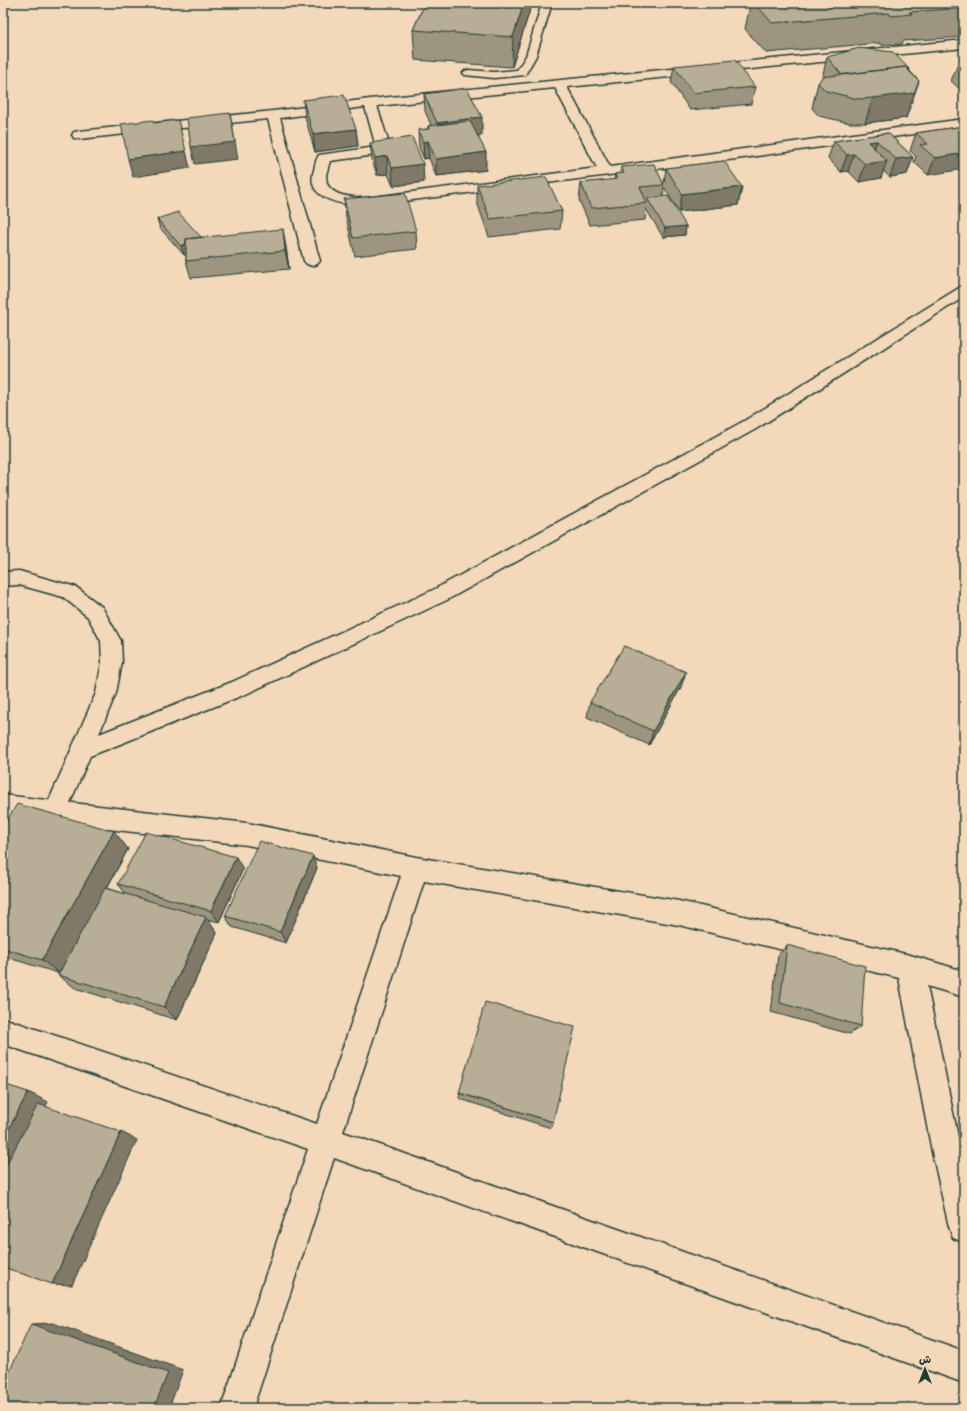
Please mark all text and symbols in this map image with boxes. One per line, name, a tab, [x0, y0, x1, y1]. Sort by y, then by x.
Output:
north arrow	[905, 1349, 945, 1389]
text: ش	[919, 1352, 931, 1367]

